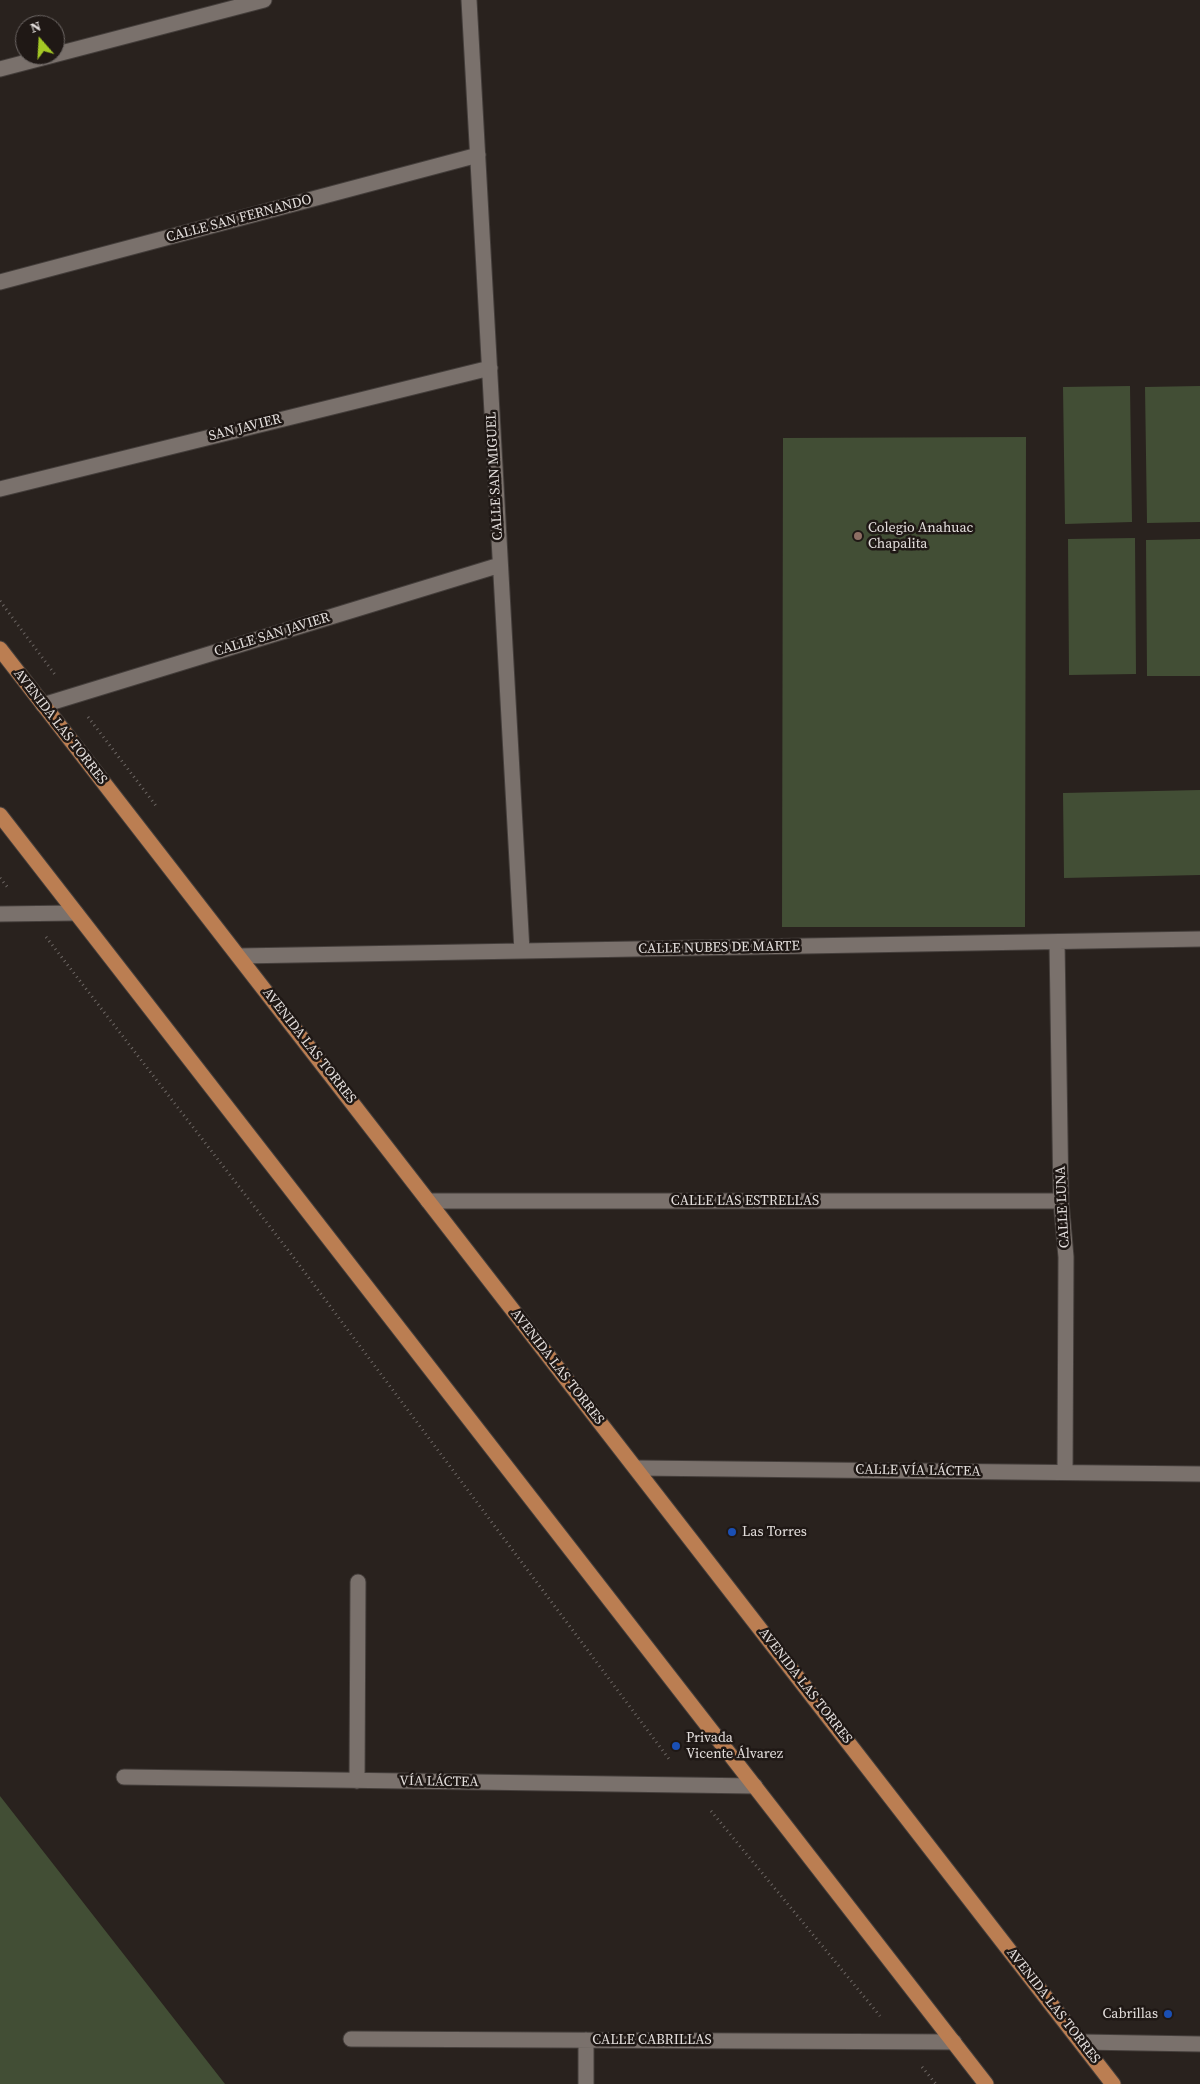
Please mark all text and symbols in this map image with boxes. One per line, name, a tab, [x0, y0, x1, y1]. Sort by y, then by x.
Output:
north arrow	[15, 15, 65, 65]
text: N	[27, 16, 44, 38]
street label: CALLE SAN FERNANDO	[164, 191, 314, 247]
street label: SAN JAVIER	[207, 411, 283, 445]
street label: CALLE SAN MIGUEL	[483, 411, 507, 541]
place label: Colegio Anahuac Chapalita	[868, 520, 973, 552]
marker: Colegio Anahuac Chapalita	[852, 530, 864, 542]
street label: CALLE SAN JAVIER	[212, 609, 332, 661]
street label: AVENIDA LAS TORRES	[10, 666, 110, 788]
street label: CALLE NUBES DE MARTE	[638, 938, 800, 958]
street label: AVENIDA LAS TORRES	[259, 985, 359, 1107]
street label: CALLE LUNA	[1052, 1165, 1074, 1249]
street label: CALLE LAS ESTRELLAS	[671, 1193, 819, 1209]
street label: AVENIDA LAS TORRES	[507, 1306, 607, 1428]
street label: CALLE VÍA LÁCTEA	[855, 1462, 981, 1480]
place label: Las Torres	[742, 1524, 807, 1540]
marker: Las Torres	[726, 1526, 738, 1538]
street label: AVENIDA LAS TORRES	[755, 1625, 855, 1747]
place label: Privada Vicente Álvarez	[686, 1730, 783, 1762]
marker: Privada Vicente Álvarez	[670, 1740, 682, 1752]
street label: VÍA LÁCTEA	[399, 1773, 479, 1791]
street label: AVENIDA LAS TORRES	[1003, 1945, 1103, 2067]
place label: Cabrillas	[1102, 2006, 1158, 2022]
marker: Cabrillas	[1162, 2008, 1174, 2020]
street label: CALLE CABRILLAS	[592, 2032, 712, 2048]

